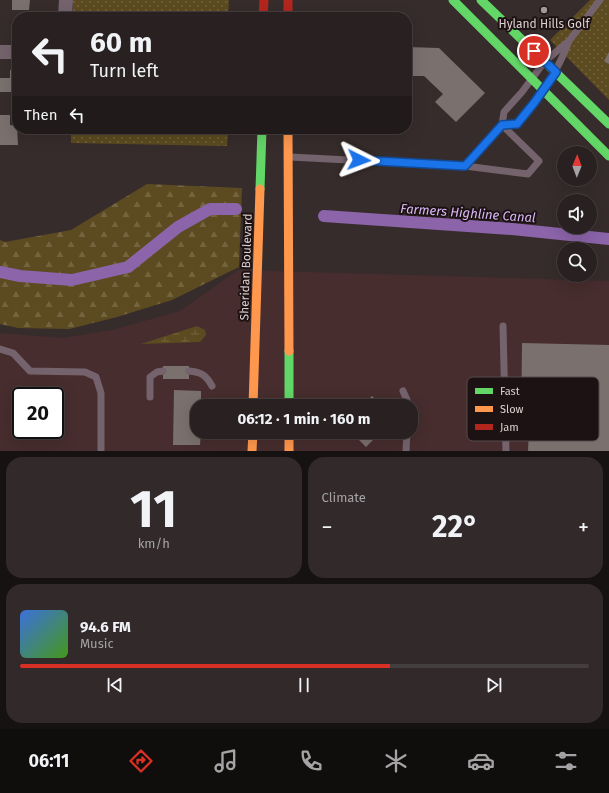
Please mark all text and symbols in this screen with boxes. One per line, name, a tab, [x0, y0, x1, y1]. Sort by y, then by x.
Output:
marker: Hyland Hills Golf	[539, 5, 549, 15]
place label: Hyland Hills Golf	[499, 17, 590, 31]
text: 60 m	[90, 26, 152, 59]
icon: left	[24, 28, 76, 80]
pin	[517, 34, 551, 68]
icon: arrive	[523, 40, 545, 62]
text: Turn left	[90, 60, 159, 82]
icon: left	[66, 104, 88, 126]
text: Then	[24, 106, 58, 124]
position arrow	[338, 139, 380, 181]
north arrow	[557, 146, 597, 186]
map controls	[557, 146, 597, 282]
button: sound	[557, 194, 597, 234]
water label: Farmers Highline Canal	[400, 201, 536, 225]
street label: Sheridan Boulevard	[237, 213, 255, 321]
button: search	[557, 242, 597, 282]
legend	[467, 377, 599, 441]
text: Fast	[500, 385, 520, 398]
speed limit sign: 20	[12, 387, 64, 439]
text: Slow	[500, 403, 524, 416]
text: 06:12 · 1 min · 160 m	[238, 410, 370, 428]
text: Jam	[500, 421, 519, 434]
text: 11	[130, 478, 177, 541]
text: Climate	[322, 490, 366, 505]
text: 22°	[432, 509, 479, 545]
text: −	[322, 514, 333, 541]
text: +	[578, 514, 589, 541]
text: km/h	[138, 536, 170, 551]
text: 94.6 FM	[80, 618, 131, 636]
text: Music	[80, 636, 114, 651]
icon: previous	[104, 674, 126, 696]
icon: pause	[293, 674, 315, 696]
icon: next	[483, 674, 505, 696]
icon: directions	[127, 747, 155, 775]
icon: music	[212, 747, 240, 775]
icon: phone	[297, 747, 325, 775]
icon: climate	[382, 747, 410, 775]
icon: car	[467, 747, 495, 775]
icon: filters	[552, 747, 580, 775]
text: 06:11	[29, 750, 69, 772]

